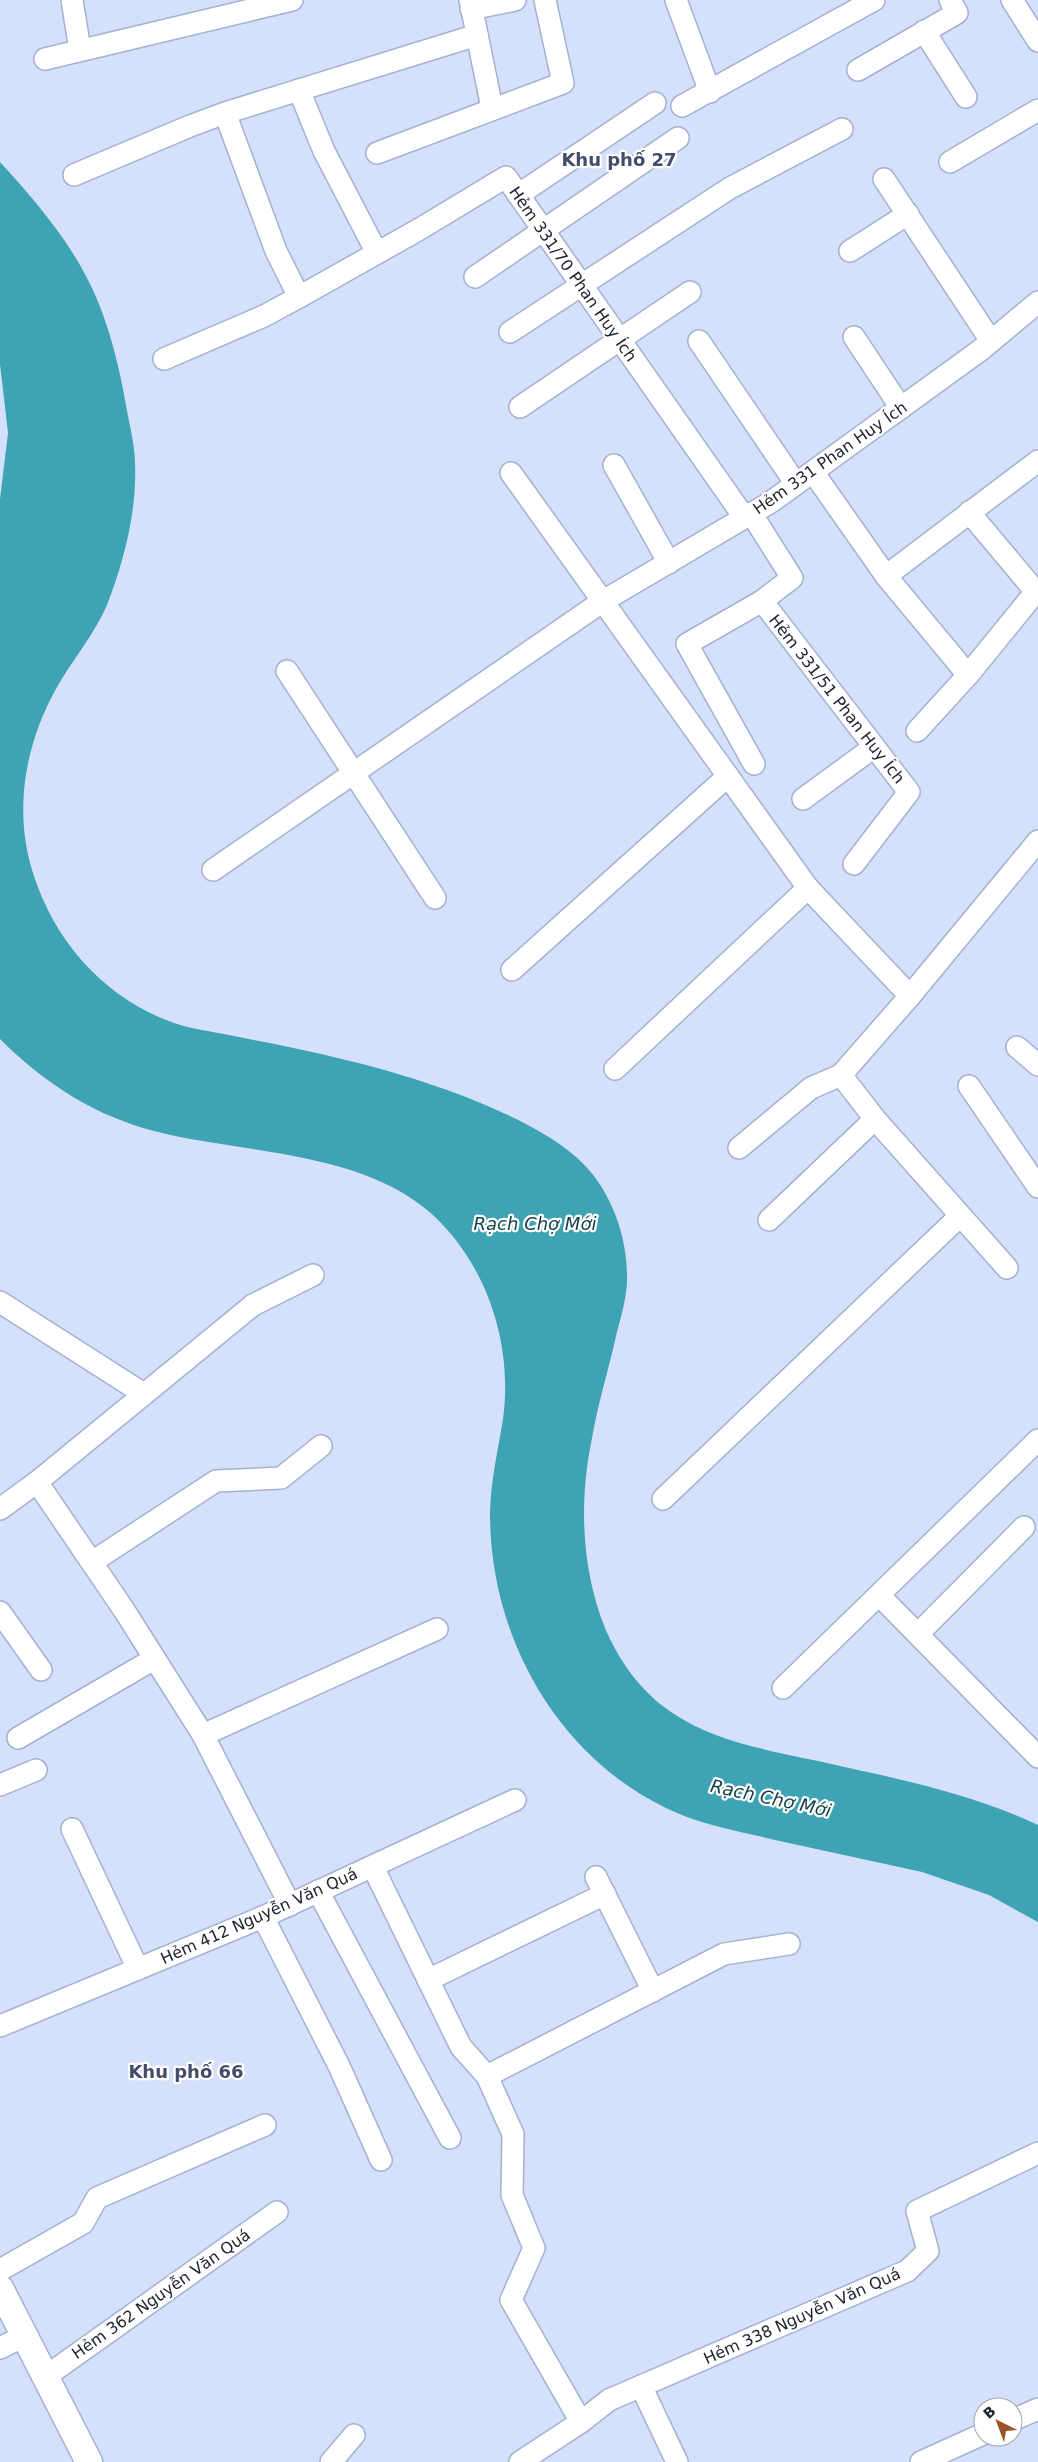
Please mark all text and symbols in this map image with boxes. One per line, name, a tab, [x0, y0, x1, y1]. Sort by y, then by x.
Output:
district label: Khu phố 27	[561, 149, 677, 170]
street label: Hẻm 331/70 Phan Huy Ích	[505, 183, 641, 365]
street label: Hẻm 331 Phan Huy Ích	[749, 398, 911, 518]
street label: Hẻm 331/51 Phan Huy Ích	[765, 611, 909, 787]
water label: Rạch Chợ Mới	[474, 1213, 596, 1234]
water label: Rạch Chợ Mới	[709, 1775, 833, 1821]
street label: Hẻm 412 Nguyễn Văn Quá	[158, 1864, 360, 1968]
district label: Khu phố 66	[128, 2061, 244, 2082]
street label: Hẻm 362 Nguyễn Văn Quá	[68, 2225, 254, 2363]
street label: Hẻm 338 Nguyễn Văn Quá	[701, 2264, 903, 2368]
north arrow	[973, 2397, 1023, 2447]
text: B	[980, 2403, 999, 2422]

